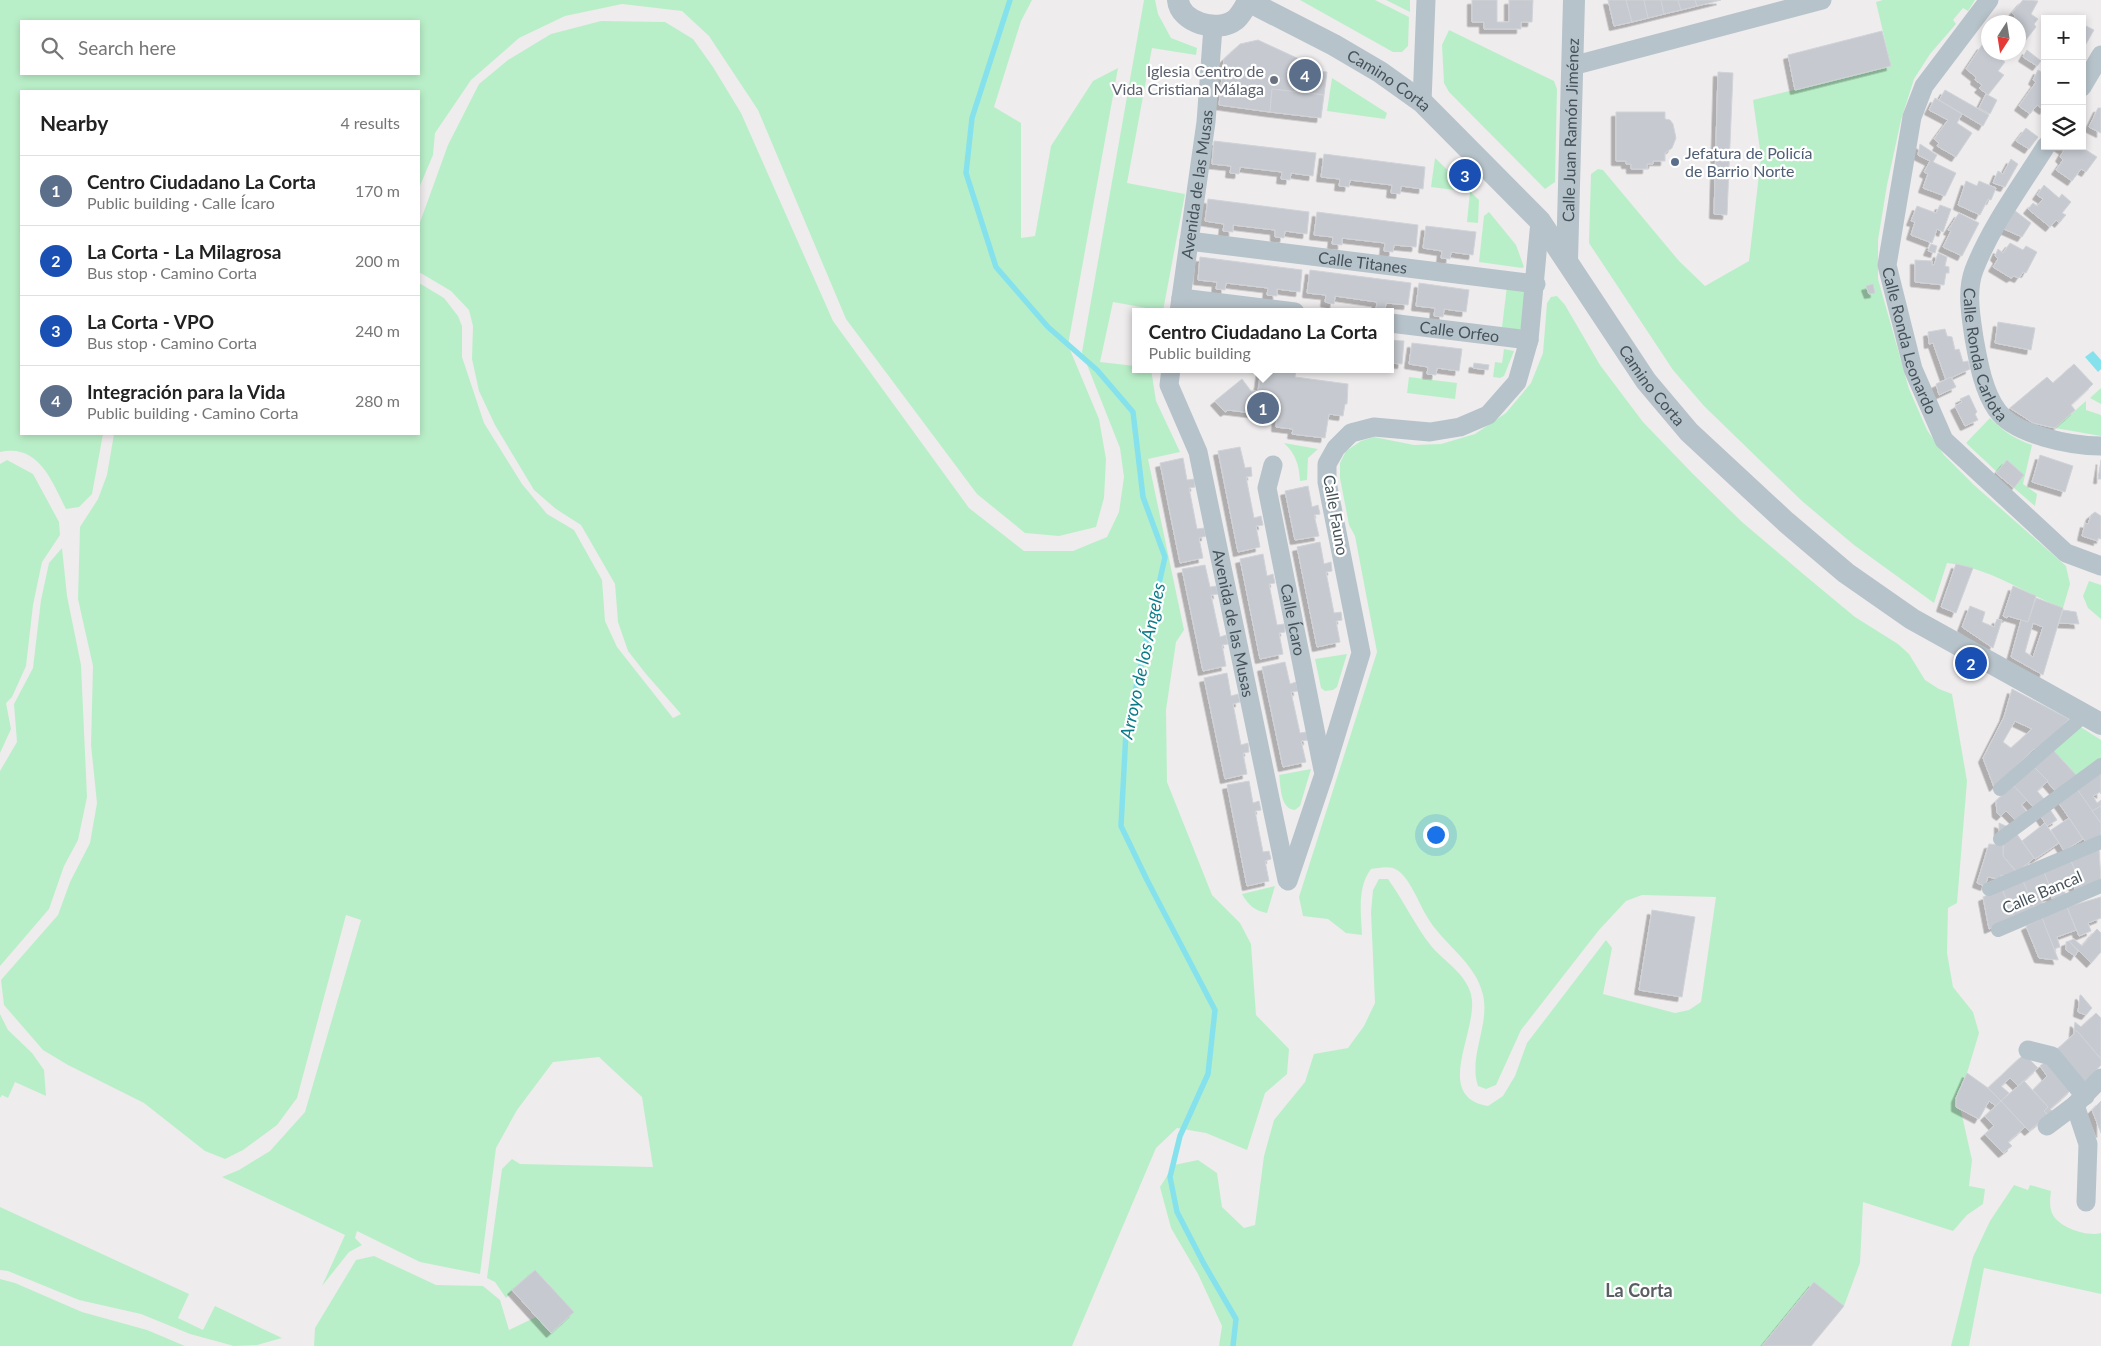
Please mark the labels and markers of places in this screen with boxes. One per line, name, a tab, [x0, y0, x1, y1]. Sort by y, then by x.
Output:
pin: 4	[1289, 56, 1321, 94]
place label: Iglesia Centro de Vida Cristiana Málaga	[1112, 61, 1264, 98]
marker: Iglesia Centro de Vida Cristiana Málaga	[1268, 74, 1280, 86]
place label: Jefatura de Policía de Barrio Norte	[1685, 143, 1812, 180]
pin: 3	[1449, 156, 1481, 194]
marker: Jefatura de Policía de Barrio Norte	[1669, 156, 1681, 168]
pin: 1	[1247, 389, 1279, 427]
pin: 2	[1955, 644, 1987, 682]

